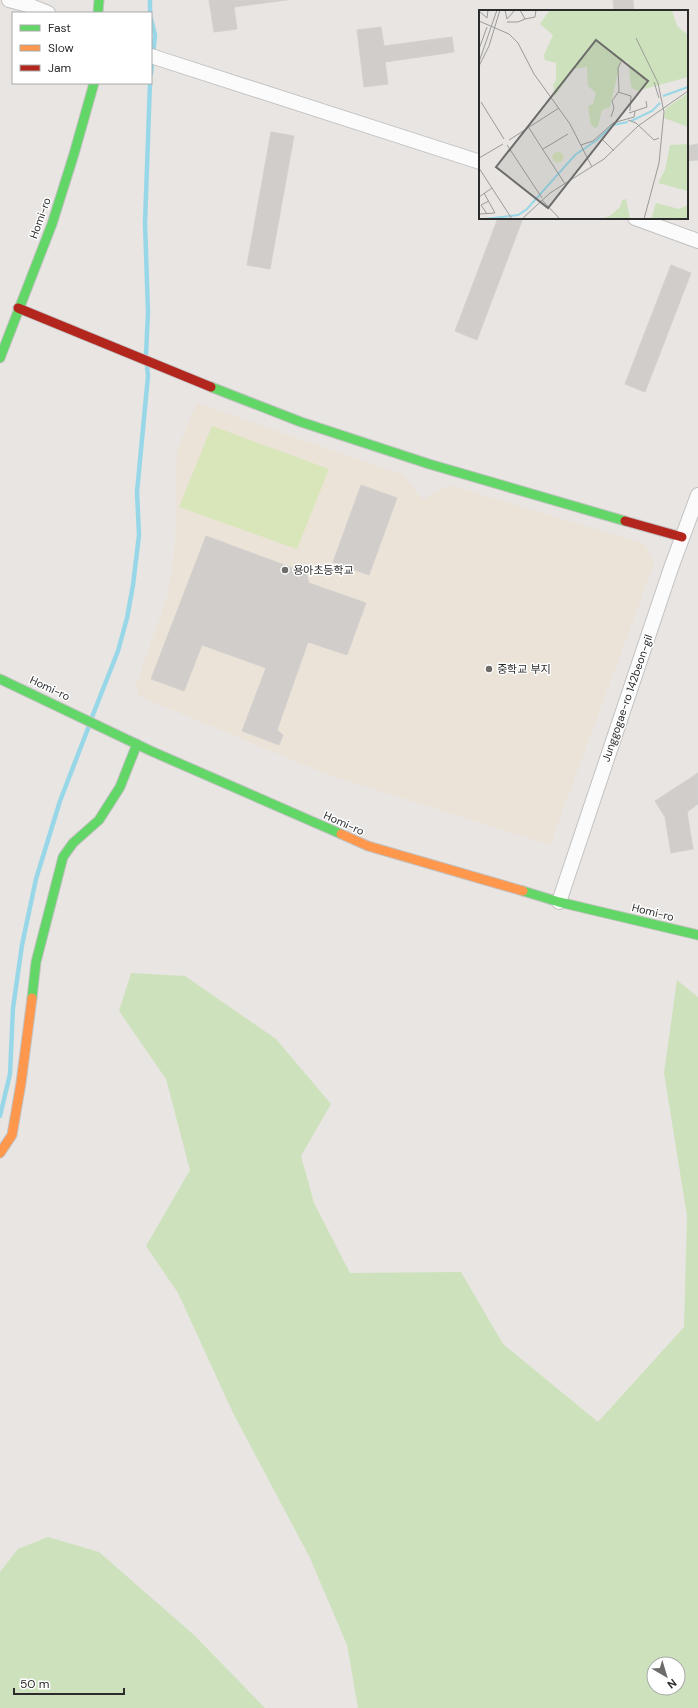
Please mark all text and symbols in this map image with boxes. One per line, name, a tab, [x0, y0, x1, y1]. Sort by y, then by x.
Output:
inset map	[479, 10, 688, 219]
legend	[12, 12, 152, 84]
text: Fast	[48, 20, 71, 36]
text: Slow	[48, 40, 74, 56]
text: Jam	[48, 60, 71, 76]
street label: Homi-ro	[26, 195, 54, 241]
place label: 용아초등학교	[293, 563, 354, 577]
marker: 용아초등학교	[280, 565, 290, 575]
street label: Junggogae-ro 142beon-gil	[599, 633, 655, 763]
place label: 중학교 부지	[497, 662, 551, 676]
marker: 중학교 부지	[484, 664, 494, 674]
street label: Homi-ro	[28, 673, 72, 703]
street label: Homi-ro	[322, 808, 366, 838]
street label: Homi-ro	[631, 900, 675, 924]
north arrow	[646, 1656, 686, 1696]
scale bar	[14, 1670, 124, 1696]
text: 50 m	[20, 1676, 49, 1692]
text: N	[665, 1676, 680, 1692]

